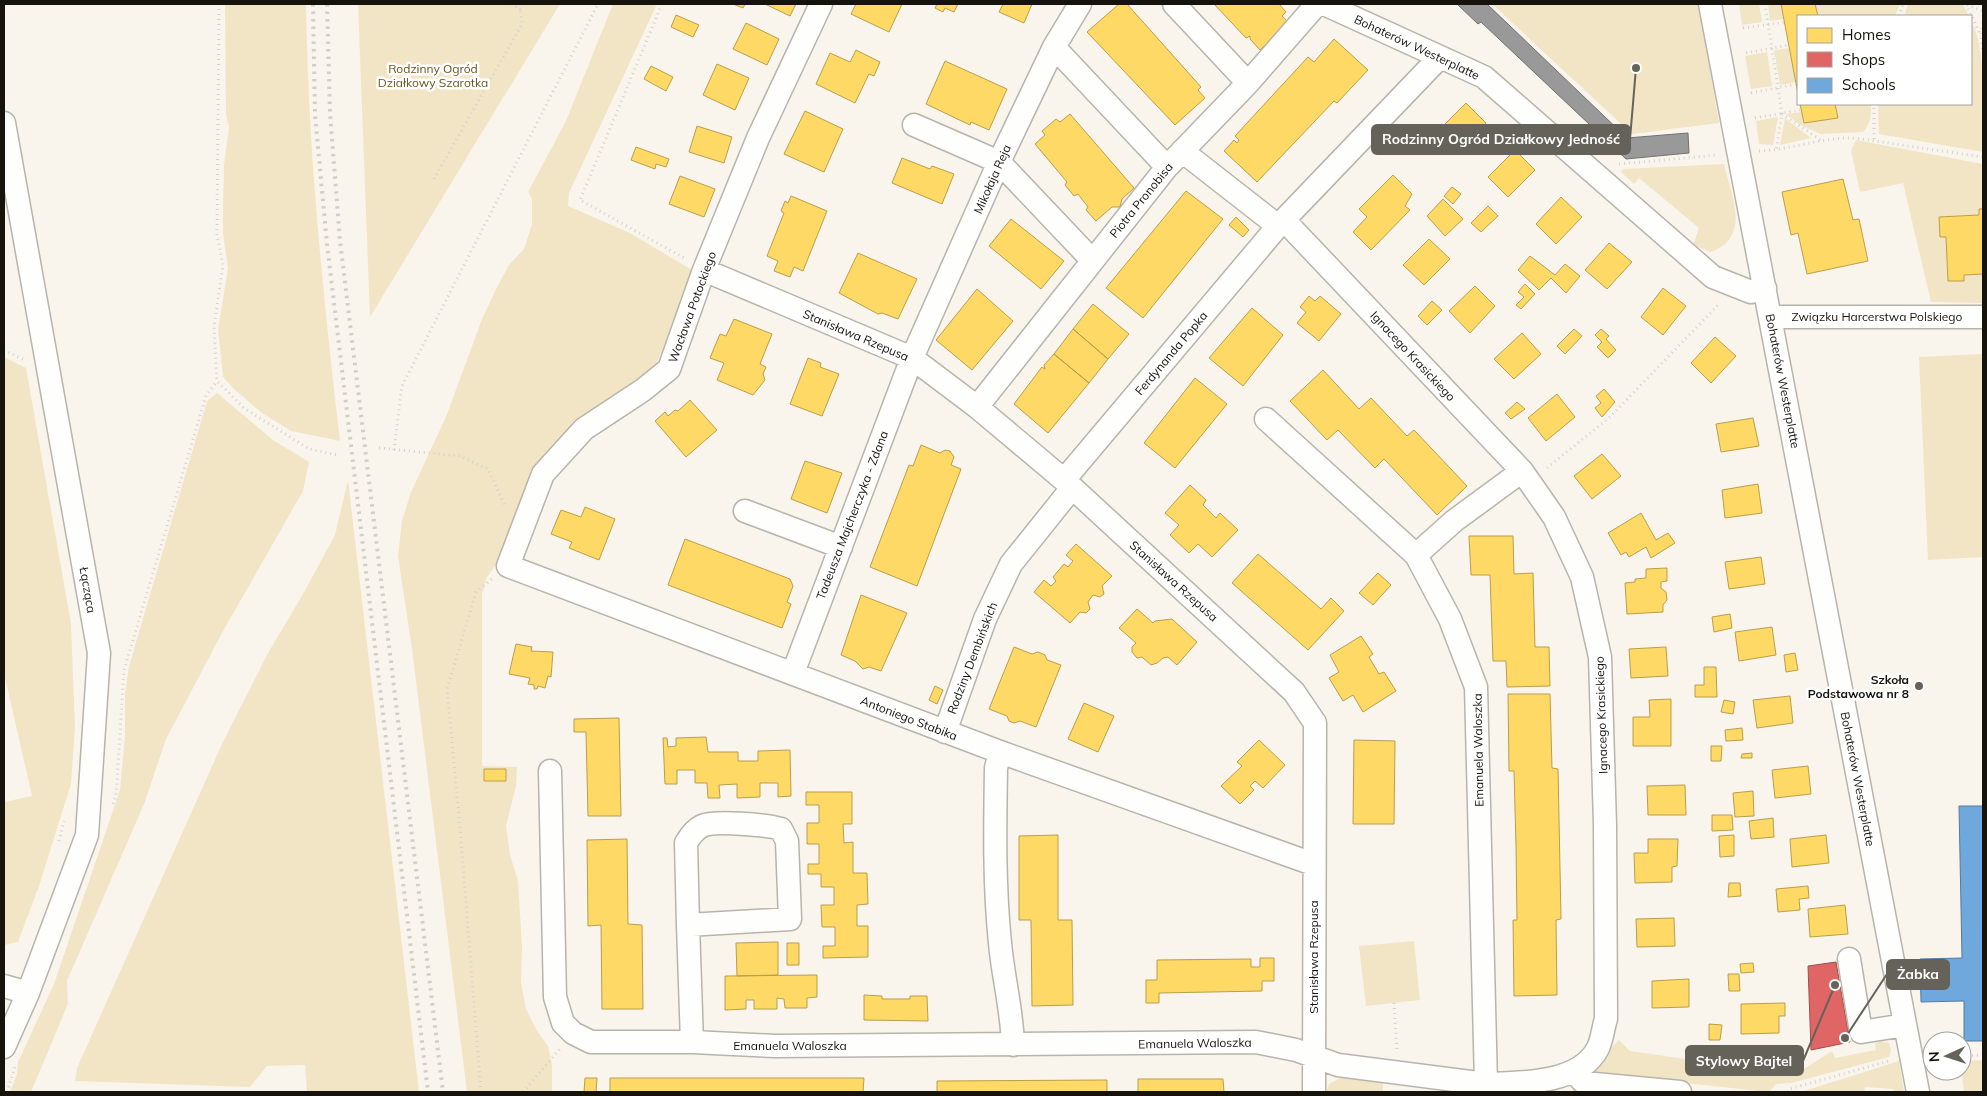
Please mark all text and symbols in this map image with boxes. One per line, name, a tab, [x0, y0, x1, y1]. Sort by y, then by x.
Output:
street label: Bohaterów Westerplatte	[1352, 11, 1482, 83]
legend	[1797, 15, 1972, 105]
text: Homes	[1842, 25, 1891, 44]
text: Shops	[1842, 50, 1885, 69]
park label: Rodzinny Ogród Działkowy Szarotka	[378, 61, 488, 90]
text: Schools	[1842, 75, 1896, 94]
callout: Rodzinny Ogród Działkowy Jedność	[1372, 125, 1630, 154]
text: Rodzinny Ogród Działkowy Jedność	[1382, 130, 1620, 148]
street label: Mikołaja Reja	[970, 142, 1014, 216]
street label: Piotra Pronobisa	[1106, 159, 1176, 241]
street label: Wacława Potockiego	[665, 249, 719, 365]
street label: Stanisława Rzepusa	[801, 306, 911, 364]
street label: Ferdynanda Popka	[1132, 308, 1210, 398]
street label: Ignacego Krasickiego	[1367, 308, 1459, 404]
street label: Związku Harcerstwa Polskiego	[1792, 309, 1963, 324]
street label: Bohaterów Westerplatte	[1763, 313, 1803, 449]
street label: Tadeusza Majcherczyka - Zdana	[813, 429, 891, 601]
street label: Stanisława Rzepusa	[1127, 537, 1221, 625]
street label: Łącząca	[76, 565, 99, 614]
street label: Rodziny Dembińskich	[944, 600, 1000, 716]
street label: Ignacego Krasickiego	[1591, 656, 1611, 774]
place label: Szkoła Podstawowa nr 8	[1808, 672, 1909, 701]
marker: Szkoła Podstawowa nr 8	[1913, 680, 1925, 692]
street label: Antoniego Stabika	[858, 693, 960, 743]
street label: Emanuela Waloszka	[1470, 693, 1486, 807]
street label: Bohaterów Westerplatte	[1838, 711, 1878, 847]
street label: Stanisława Rzepusa	[1306, 900, 1321, 1014]
callout: Żabka	[1887, 960, 1949, 989]
text: Żabka	[1897, 965, 1939, 983]
north arrow	[1922, 1031, 1972, 1081]
street label: Emanuela Waloszka	[1138, 1035, 1252, 1051]
street label: Emanuela Waloszka	[733, 1038, 847, 1053]
callout: Stylowy Bajtel	[1686, 1046, 1803, 1075]
text: N	[1925, 1051, 1943, 1062]
text: Stylowy Bajtel	[1696, 1052, 1792, 1070]

